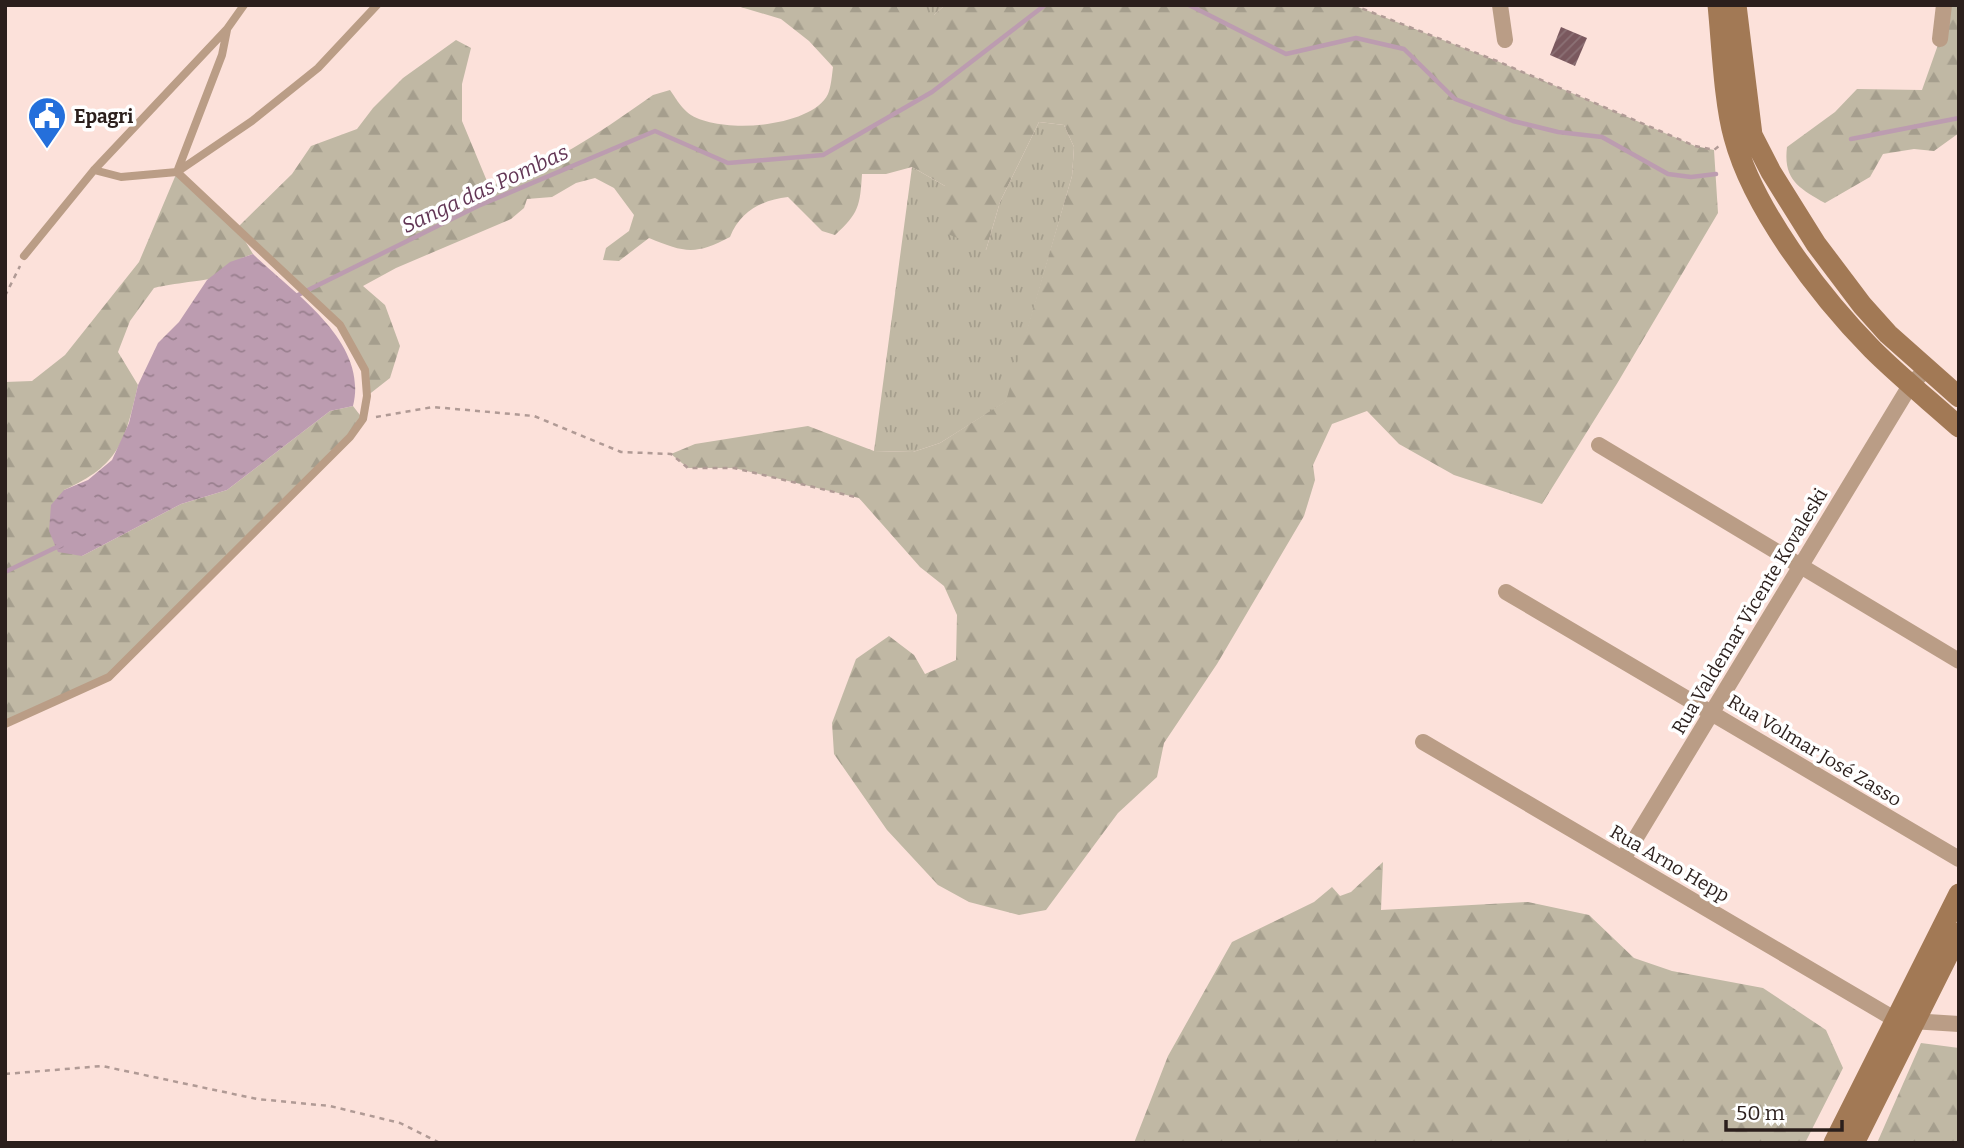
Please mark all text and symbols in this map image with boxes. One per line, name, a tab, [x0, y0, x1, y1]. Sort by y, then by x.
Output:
public building icon: Epagri	[26, 95, 68, 150]
place label: Epagri	[74, 105, 133, 128]
water label: Sanga das Pombas	[398, 139, 572, 239]
street label: Rua Valdemar Vicente Kovaleski	[1667, 484, 1832, 738]
street label: Rua Volmar José Zasso	[1724, 689, 1906, 811]
street label: Rua Arno Hepp	[1606, 820, 1734, 907]
scale bar	[1726, 1088, 1842, 1132]
text: 50 m	[1736, 1100, 1785, 1126]

